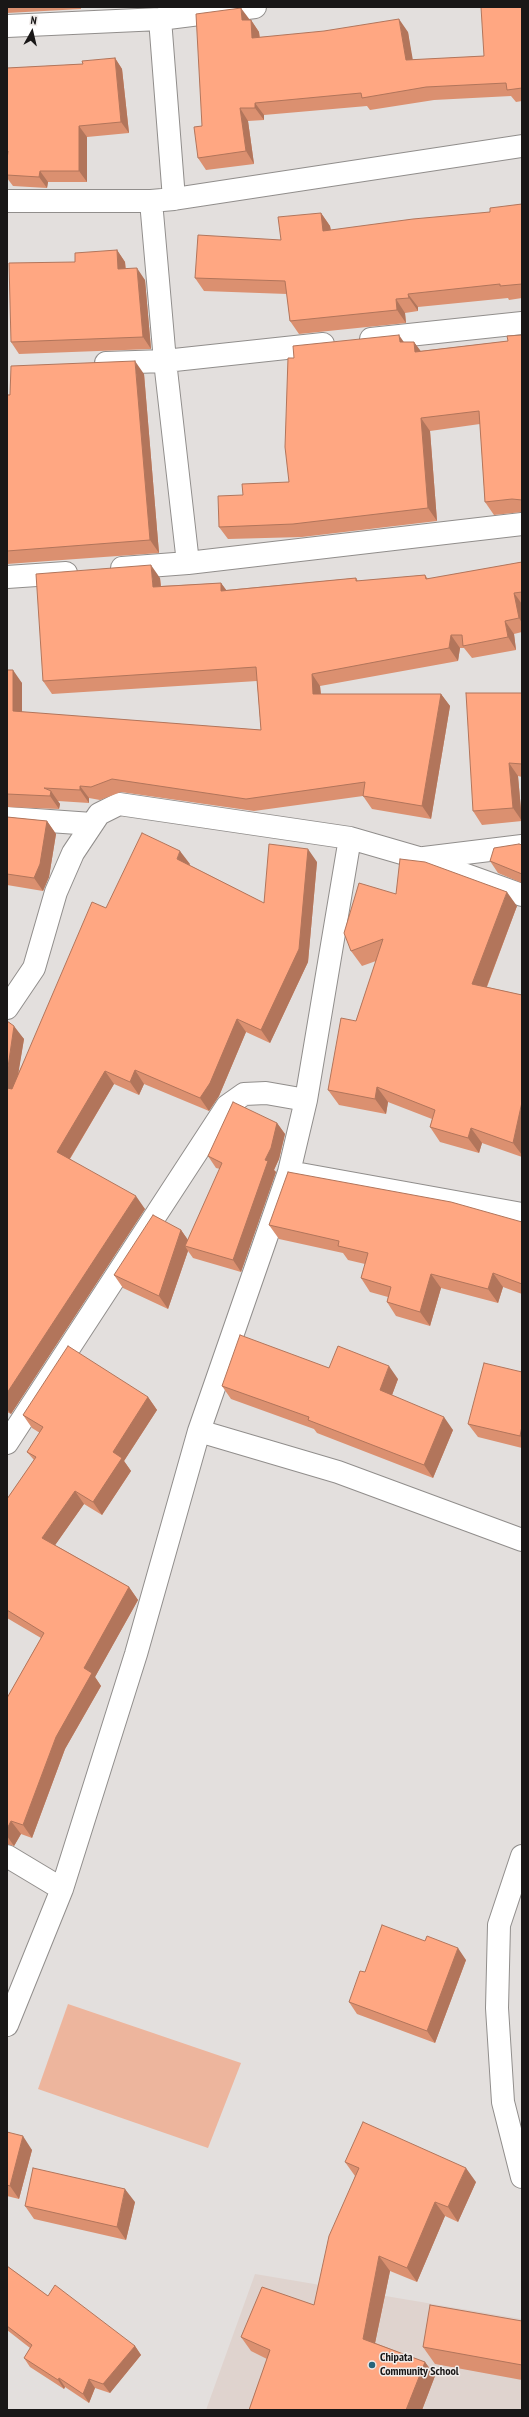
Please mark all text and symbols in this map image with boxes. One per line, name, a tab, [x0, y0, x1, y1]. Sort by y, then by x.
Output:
north arrow	[12, 12, 52, 52]
text: N	[30, 13, 38, 27]
place label: Chipata Community School	[380, 2351, 459, 2379]
marker: Chipata Community School	[367, 2360, 377, 2370]

